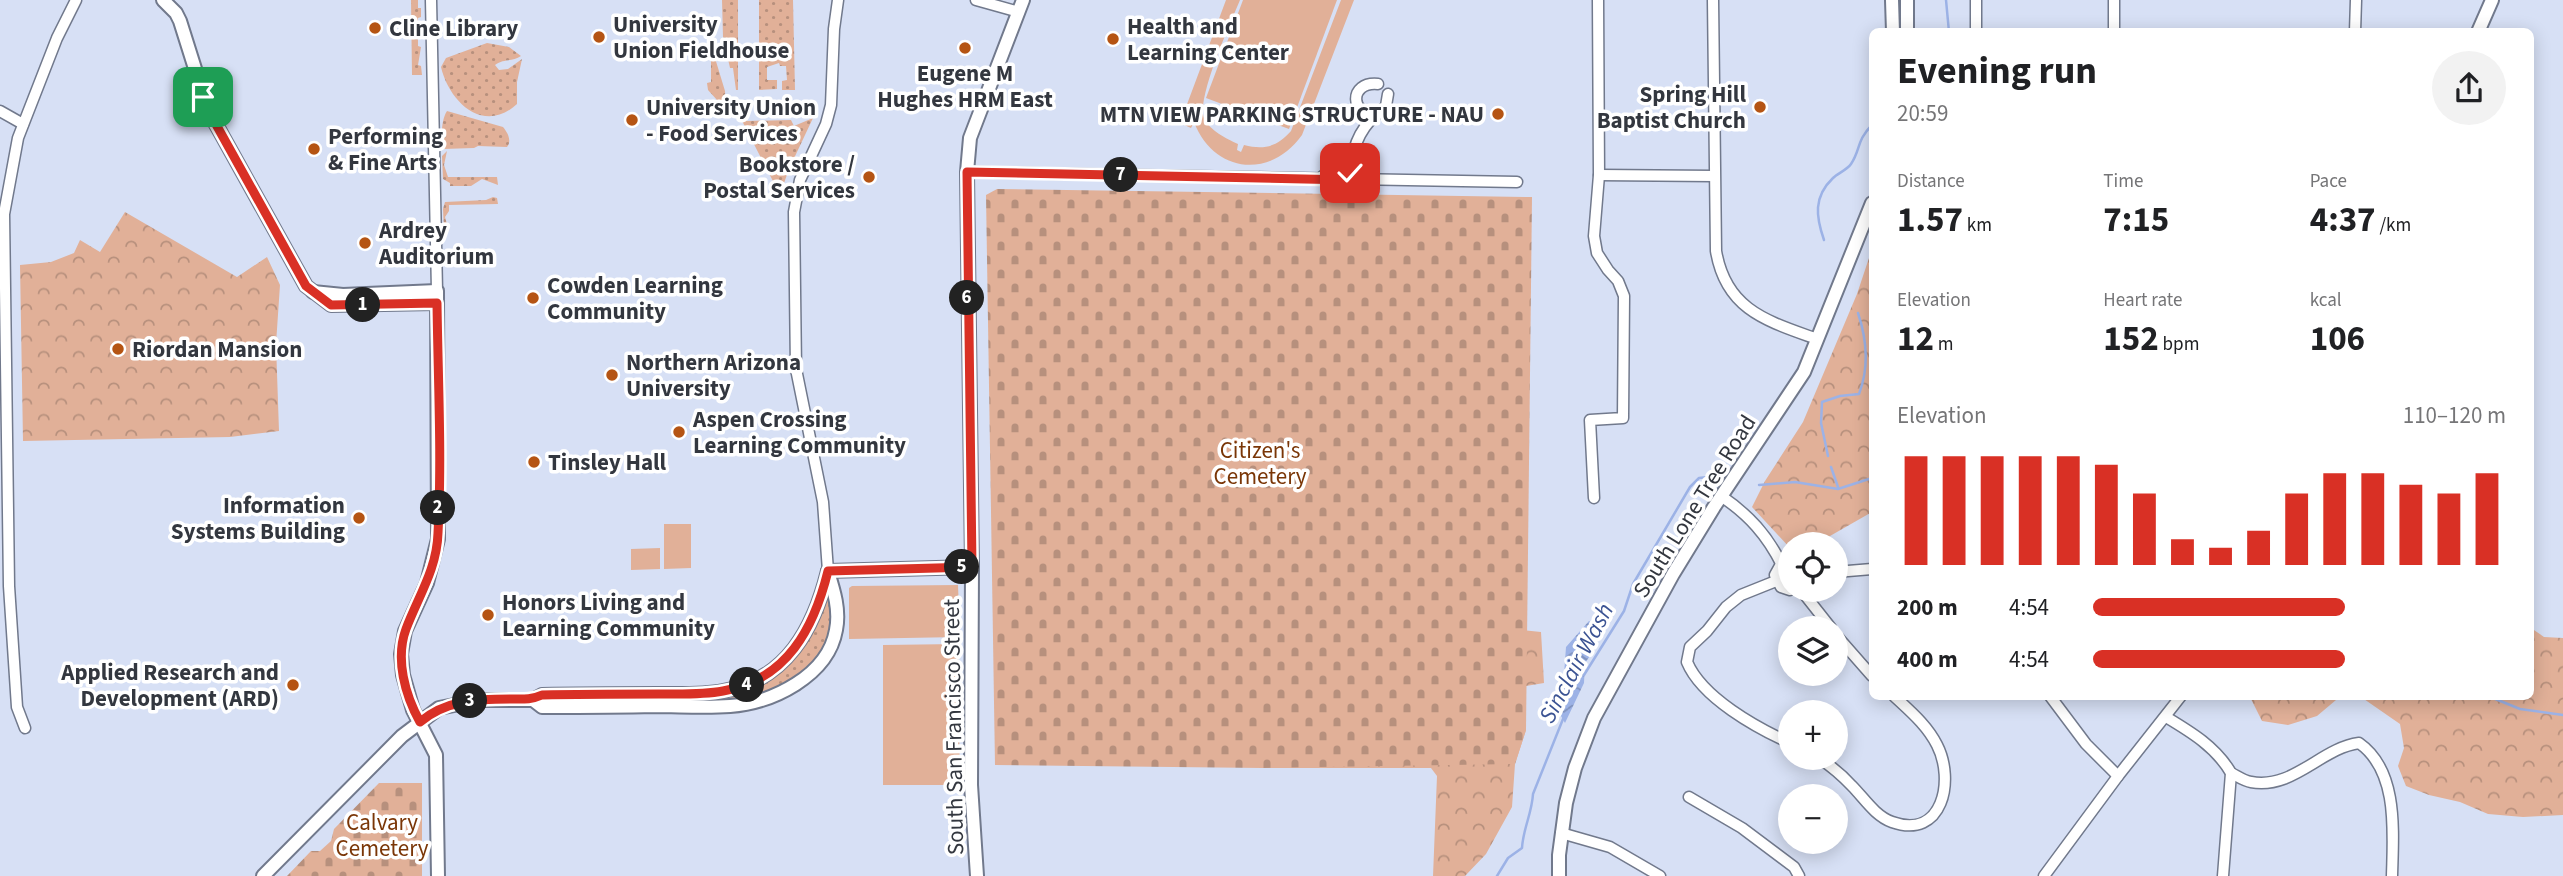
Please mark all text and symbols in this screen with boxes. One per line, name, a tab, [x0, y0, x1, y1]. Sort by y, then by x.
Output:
place label: University Union Fieldhouse	[613, 8, 790, 67]
place label: Health and Learning Center	[1127, 10, 1290, 69]
place label: Cline Library	[389, 12, 518, 45]
marker: Cline Library	[367, 20, 383, 36]
marker: University Union Fieldhouse	[591, 29, 607, 45]
marker: Health and Learning Center	[1105, 31, 1121, 47]
marker: Eugene M Hughes HRM East	[957, 40, 973, 56]
text: Evening run	[1897, 44, 2097, 98]
button: share	[2432, 51, 2506, 125]
place label: Eugene M Hughes HRM East	[877, 57, 1053, 116]
pin	[173, 67, 233, 127]
icon: arrive	[184, 78, 222, 116]
place label: Spring Hill Baptist Church	[1597, 78, 1746, 137]
place label: University Union - Food Services	[646, 91, 816, 150]
text: 20:59	[1897, 97, 1948, 130]
place label: MTN VIEW PARKING STRUCTURE - NAU	[1100, 98, 1484, 131]
marker: Spring Hill Baptist Church	[1752, 99, 1768, 115]
marker: MTN VIEW PARKING STRUCTURE - NAU	[1490, 106, 1506, 122]
marker: University Union - Food Services	[624, 112, 640, 128]
place label: Performing & Fine Arts	[328, 120, 443, 179]
marker: Performing & Fine Arts	[306, 141, 322, 157]
pin	[1320, 143, 1380, 203]
place label: Bookstore / Postal Services	[703, 148, 855, 207]
icon: check	[1331, 154, 1369, 192]
pin: 7	[1104, 158, 1138, 192]
text: 7	[1115, 161, 1126, 188]
text: Distance	[1897, 168, 1965, 195]
text: Time	[2103, 168, 2143, 195]
text: Pace	[2310, 168, 2347, 195]
marker: Bookstore / Postal Services	[861, 169, 877, 185]
text: 1.57	[1897, 195, 1963, 245]
text: 7:15	[2103, 195, 2169, 245]
text: 4:37	[2310, 195, 2376, 245]
text: km	[1963, 212, 1992, 239]
text: /km	[2376, 212, 2411, 239]
place label: Ardrey Auditorium	[378, 214, 494, 273]
marker: Ardrey Auditorium	[357, 235, 373, 251]
place label: Cowden Learning Community	[547, 269, 723, 328]
pin: 6	[950, 280, 984, 316]
text: 6	[961, 284, 972, 311]
text: Elevation	[1897, 287, 1971, 314]
text: Heart rate	[2103, 287, 2182, 314]
text: kcal	[2310, 287, 2342, 314]
pin: 1	[346, 288, 380, 322]
marker: Cowden Learning Community	[525, 290, 541, 306]
text: 1	[357, 291, 368, 318]
text: 12	[1897, 314, 1934, 364]
text: 152	[2103, 314, 2159, 364]
text: 106	[2310, 314, 2365, 364]
text: m	[1934, 331, 1954, 358]
text: bpm	[2159, 331, 2199, 358]
place label: Riordan Mansion	[132, 333, 302, 366]
marker: Riordan Mansion	[110, 341, 126, 357]
place label: Northern Arizona University	[626, 346, 801, 405]
marker: Northern Arizona University	[604, 367, 620, 383]
text: Elevation	[1897, 399, 1987, 432]
text: 110–120 m	[2403, 399, 2506, 432]
place label: Aspen Crossing Learning Community	[692, 403, 906, 462]
street label: South Lone Tree Road	[1625, 409, 1764, 604]
marker: Aspen Crossing Learning Community	[671, 424, 687, 440]
park label: Citizen's Cemetery	[1214, 434, 1307, 493]
place label: Tinsley Hall	[548, 446, 667, 479]
marker: Tinsley Hall	[526, 454, 542, 470]
place label: Information Systems Building	[171, 489, 345, 548]
pin: 2	[420, 490, 456, 526]
text: 2	[432, 494, 443, 521]
marker: Information Systems Building	[351, 510, 367, 526]
map controls	[1778, 532, 1848, 854]
button: locate	[1778, 532, 1848, 602]
pin: 5	[944, 550, 979, 584]
text: 5	[956, 553, 967, 580]
place label: Honors Living and Learning Community	[502, 586, 715, 645]
text: 200 m	[1897, 591, 1958, 624]
text: 4:54	[2009, 591, 2049, 624]
water label: Sinclair Wash	[1530, 597, 1623, 729]
street label: South San Francisco Street	[935, 598, 972, 855]
marker: Honors Living and Learning Community	[480, 607, 496, 623]
button: layers	[1778, 616, 1848, 686]
text: 400 m	[1897, 643, 1958, 676]
text: 4:54	[2009, 643, 2049, 676]
place label: Applied Research and Development (ARD)	[60, 656, 279, 715]
pin: 4	[730, 668, 764, 702]
text: 4	[741, 671, 752, 698]
marker: Applied Research and Development (ARD)	[285, 677, 301, 693]
pin: 3	[452, 684, 488, 718]
text: 3	[464, 687, 475, 714]
button: +	[1778, 700, 1848, 770]
button: −	[1778, 784, 1848, 854]
park label: Calvary Cemetery	[336, 806, 429, 865]

